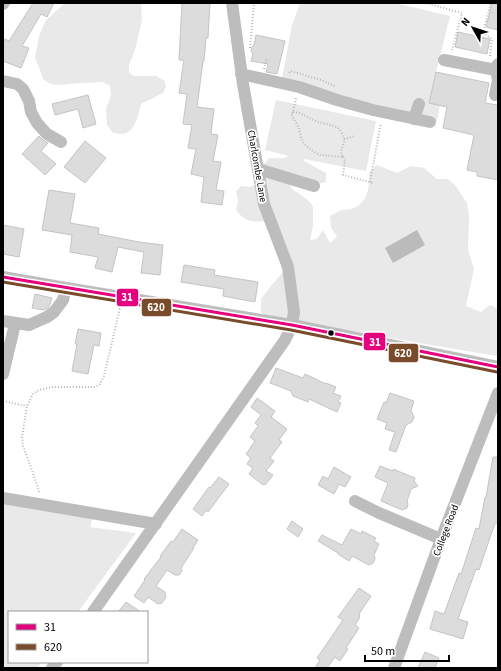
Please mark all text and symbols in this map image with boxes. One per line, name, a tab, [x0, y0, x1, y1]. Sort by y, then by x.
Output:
north arrow	[453, 8, 493, 48]
text: N	[457, 14, 474, 30]
street label: Charlcombe Lane	[244, 129, 270, 203]
line badge: 31	[116, 288, 139, 307]
text: 31	[121, 290, 133, 305]
line badge: 620	[141, 298, 172, 317]
text: 620	[147, 300, 165, 315]
unlabelled marker	[326, 328, 336, 338]
line badge: 31	[363, 332, 386, 351]
text: 31	[369, 335, 381, 350]
line badge: 620	[388, 343, 419, 363]
text: 620	[394, 346, 412, 361]
street label: College Road	[430, 502, 462, 558]
legend	[8, 611, 148, 663]
text: 31	[44, 619, 56, 636]
scale bar	[365, 637, 449, 663]
text: 620	[44, 639, 62, 656]
text: 50 m	[371, 643, 395, 660]

